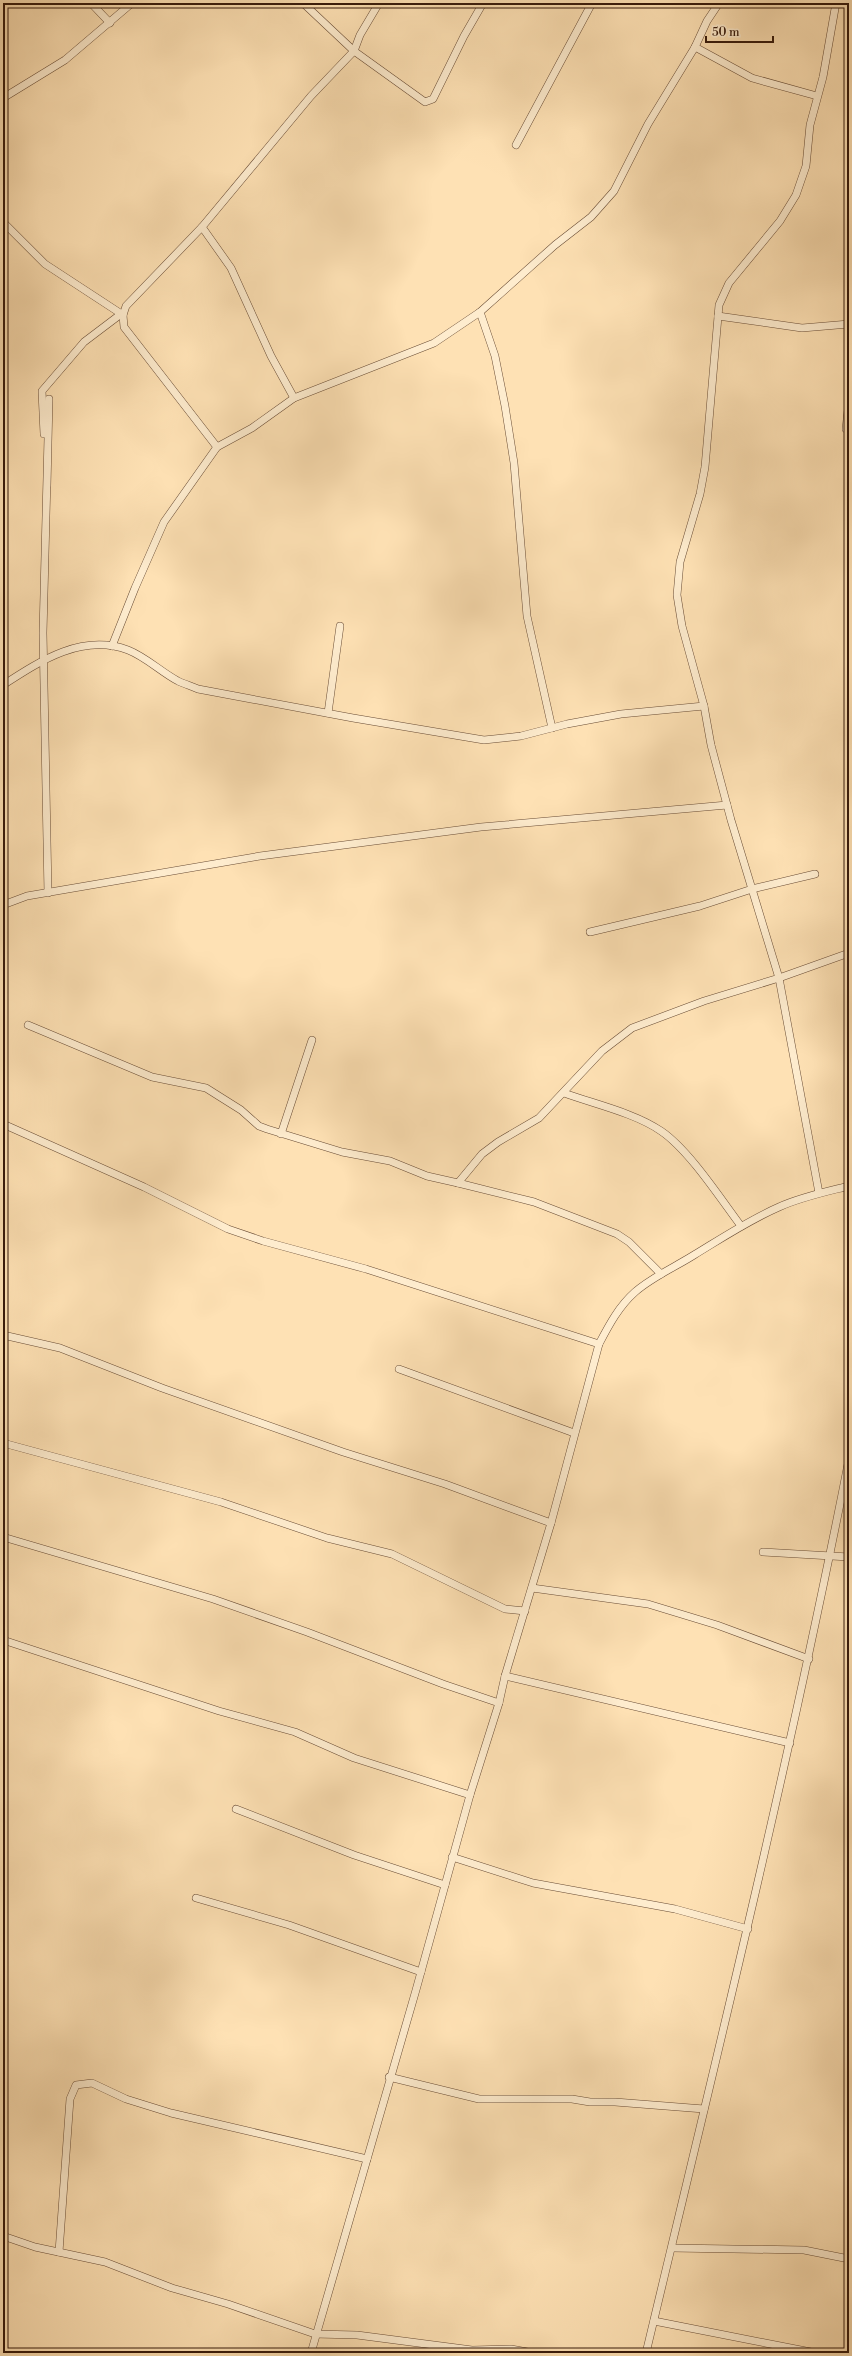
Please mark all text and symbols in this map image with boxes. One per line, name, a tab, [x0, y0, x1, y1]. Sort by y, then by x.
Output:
scale bar	[706, 18, 773, 44]
text: 50 m	[712, 25, 740, 40]

